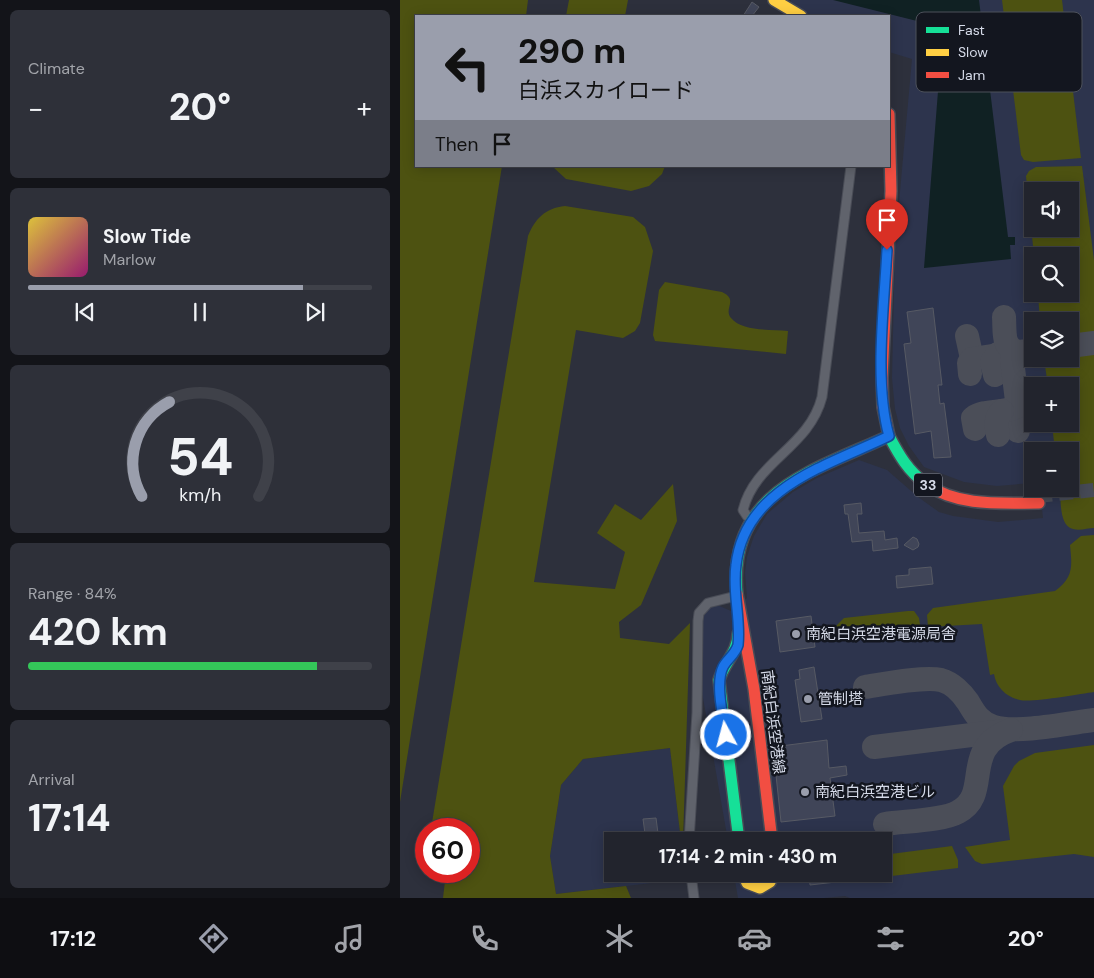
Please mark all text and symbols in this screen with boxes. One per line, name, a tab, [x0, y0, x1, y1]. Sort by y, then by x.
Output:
legend	[916, 12, 1082, 92]
text: Fast	[958, 21, 985, 39]
text: 290 m	[518, 28, 626, 74]
icon: left	[435, 35, 500, 100]
text: Slow	[958, 43, 988, 61]
text: Climate	[28, 58, 85, 79]
text: Jam	[958, 66, 985, 84]
text: 白浜スカイロード	[518, 76, 694, 105]
text: 20°	[169, 82, 231, 132]
text: −	[28, 90, 43, 127]
text: +	[357, 90, 372, 127]
icon: arrive	[488, 130, 516, 158]
text: Then	[435, 132, 478, 157]
map controls	[1024, 182, 1079, 497]
button: sound	[1024, 182, 1079, 237]
pin	[866, 199, 908, 250]
icon: arrive	[873, 206, 901, 234]
text: Slow Tide	[103, 224, 191, 249]
button: search	[1024, 247, 1079, 302]
text: Marlow	[103, 249, 156, 270]
icon: previous	[71, 298, 99, 326]
icon: pause	[186, 298, 214, 326]
icon: next	[301, 298, 329, 326]
button: layers	[1024, 312, 1079, 367]
button: +	[1024, 377, 1079, 432]
text: 54	[167, 423, 233, 491]
button: −	[1024, 442, 1079, 497]
road number: 33	[914, 474, 942, 496]
text: km/h	[179, 483, 221, 507]
text: Range · 84%	[28, 583, 117, 604]
text: 420 km	[28, 607, 168, 657]
place label: 南紀白浜空港電源局舎	[806, 624, 956, 644]
marker: 南紀白浜空港電源局舎	[790, 628, 802, 640]
street label: 南紀白浜空港線	[757, 669, 789, 775]
place label: 管制塔	[818, 689, 863, 709]
marker: 管制塔	[802, 693, 814, 705]
position arrow	[699, 708, 751, 760]
text: Arrival	[28, 769, 75, 790]
place label: 南紀白浜空港ビル	[815, 782, 935, 802]
marker: 南紀白浜空港ビル	[799, 786, 811, 798]
text: 17:14	[28, 793, 110, 843]
speed limit sign: 60	[415, 818, 480, 883]
text: 17:14 · 2 min · 430 m	[659, 844, 837, 869]
icon: directions	[196, 921, 231, 956]
icon: music	[332, 921, 367, 956]
icon: phone	[467, 921, 502, 956]
icon: climate	[602, 921, 637, 956]
icon: car	[737, 921, 772, 956]
icon: filters	[873, 921, 908, 956]
text: 17:12	[50, 924, 96, 953]
text: 20°	[1008, 924, 1044, 953]

